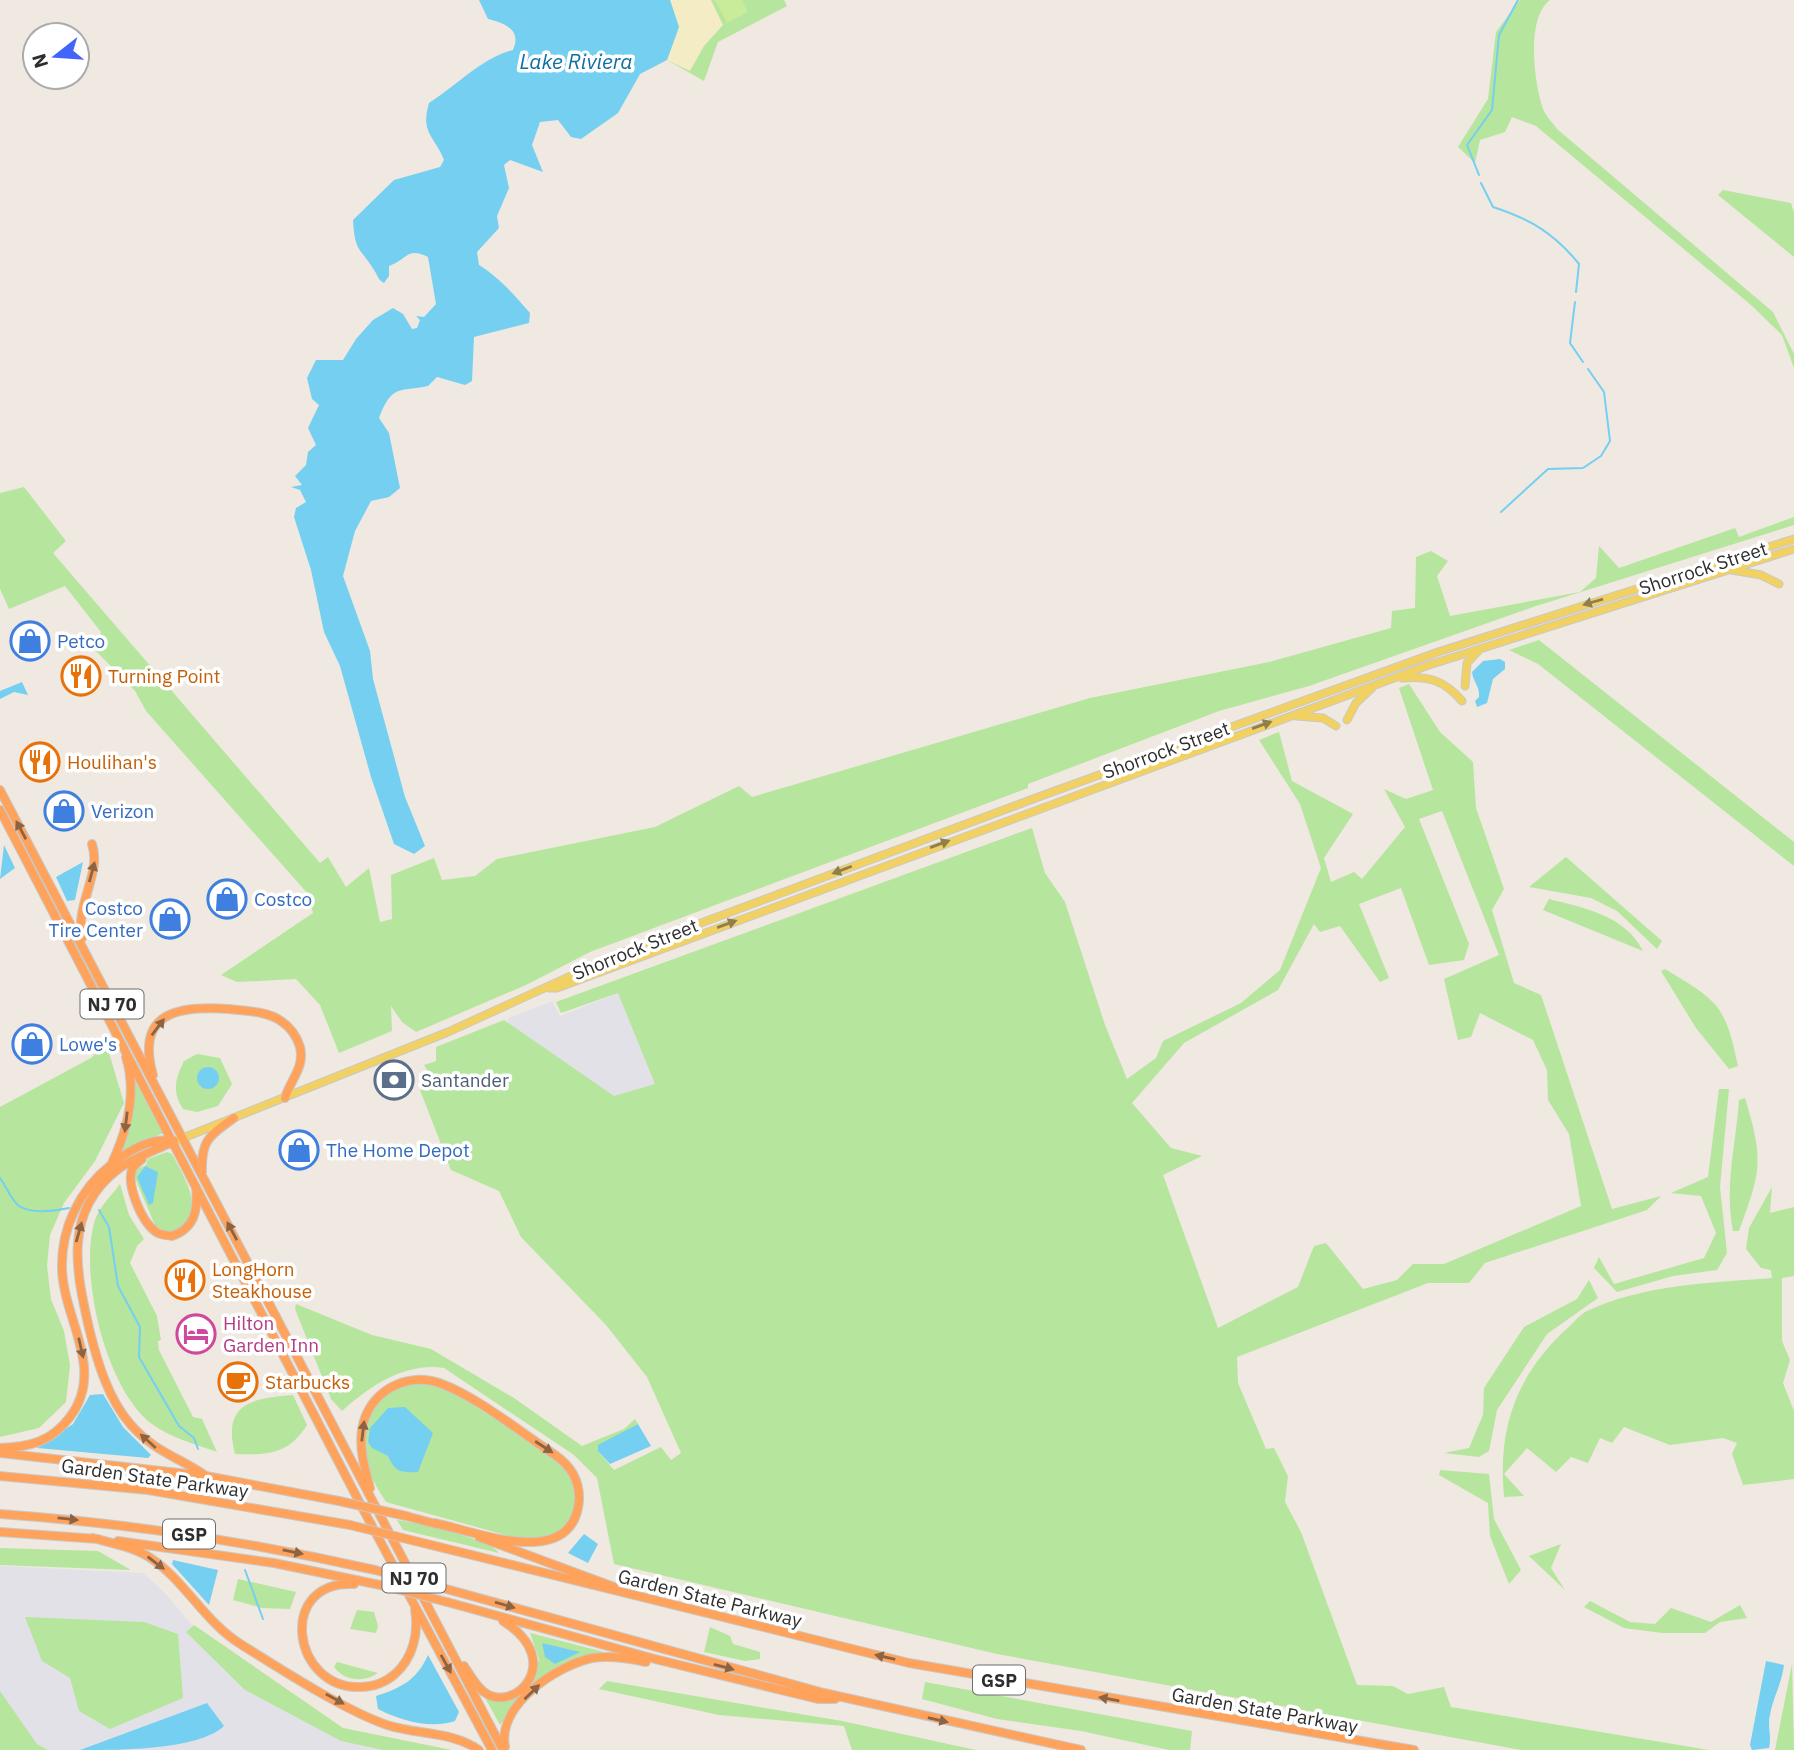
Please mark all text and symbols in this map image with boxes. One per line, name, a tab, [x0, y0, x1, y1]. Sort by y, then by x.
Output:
north arrow	[21, 21, 91, 91]
water label: Lake Riviera	[519, 47, 633, 75]
text: N	[26, 51, 53, 71]
street label: Shorrock Street	[1636, 536, 1770, 600]
one-way arrow	[1582, 597, 1604, 608]
shop icon: Petco	[9, 620, 51, 662]
place label: Petco	[57, 629, 105, 653]
restaurant icon: Turning Point	[60, 655, 102, 697]
place label: Turning Point	[108, 664, 221, 688]
street label: Shorrock Street	[1099, 716, 1233, 784]
one-way arrow	[1251, 720, 1272, 731]
restaurant icon: Houlihan's	[19, 741, 61, 783]
place label: Houlihan's	[67, 750, 157, 774]
shop icon: Verizon	[43, 790, 85, 832]
place label: Verizon	[91, 799, 154, 823]
one-way arrow	[15, 820, 27, 839]
one-way arrow	[930, 838, 951, 849]
one-way arrow	[87, 861, 98, 883]
one-way arrow	[831, 865, 852, 876]
shop icon: Costco	[206, 878, 248, 920]
place label: Costco	[254, 887, 312, 911]
place label: Costco Tire Center	[49, 896, 143, 942]
shop icon: Costco Tire Center	[149, 898, 191, 940]
street label: Shorrock Street	[569, 913, 701, 985]
one-way arrow	[717, 918, 738, 929]
road number: NJ 70	[80, 989, 144, 1018]
one-way arrow	[150, 1019, 165, 1037]
shop icon: Lowe's	[11, 1023, 53, 1065]
place label: Lowe's	[59, 1032, 117, 1056]
bank icon: Santander	[373, 1059, 415, 1101]
place label: Santander	[421, 1068, 509, 1092]
one-way arrow	[121, 1111, 132, 1133]
shop icon: The Home Depot	[278, 1129, 320, 1171]
place label: The Home Depot	[326, 1138, 470, 1162]
one-way arrow	[74, 1221, 85, 1243]
one-way arrow	[226, 1221, 237, 1241]
place label: LongHorn Steakhouse	[212, 1257, 312, 1303]
restaurant icon: LongHorn Steakhouse	[164, 1259, 206, 1301]
place label: Hilton Garden Inn	[223, 1311, 319, 1357]
hotel icon: Hilton Garden Inn	[175, 1313, 217, 1355]
one-way arrow	[76, 1337, 87, 1359]
cafe icon: Starbucks	[217, 1361, 259, 1403]
place label: Starbucks	[265, 1370, 350, 1394]
one-way arrow	[358, 1420, 369, 1442]
one-way arrow	[140, 1434, 157, 1450]
one-way arrow	[534, 1441, 553, 1454]
street label: Garden State Parkway	[60, 1453, 251, 1503]
one-way arrow	[57, 1514, 79, 1525]
road number: GSP	[163, 1520, 215, 1548]
one-way arrow	[282, 1547, 304, 1558]
one-way arrow	[146, 1556, 164, 1571]
road number: NJ 70	[382, 1563, 446, 1592]
street label: Garden State Parkway	[616, 1564, 805, 1633]
one-way arrow	[495, 1601, 516, 1611]
one-way arrow	[874, 1652, 896, 1663]
one-way arrow	[440, 1655, 452, 1675]
one-way arrow	[714, 1662, 735, 1672]
road number: GSP	[973, 1666, 1025, 1694]
street label: Garden State Parkway	[1170, 1682, 1361, 1738]
one-way arrow	[523, 1684, 540, 1701]
one-way arrow	[326, 1693, 345, 1705]
one-way arrow	[1098, 1693, 1120, 1704]
one-way arrow	[927, 1715, 949, 1726]

